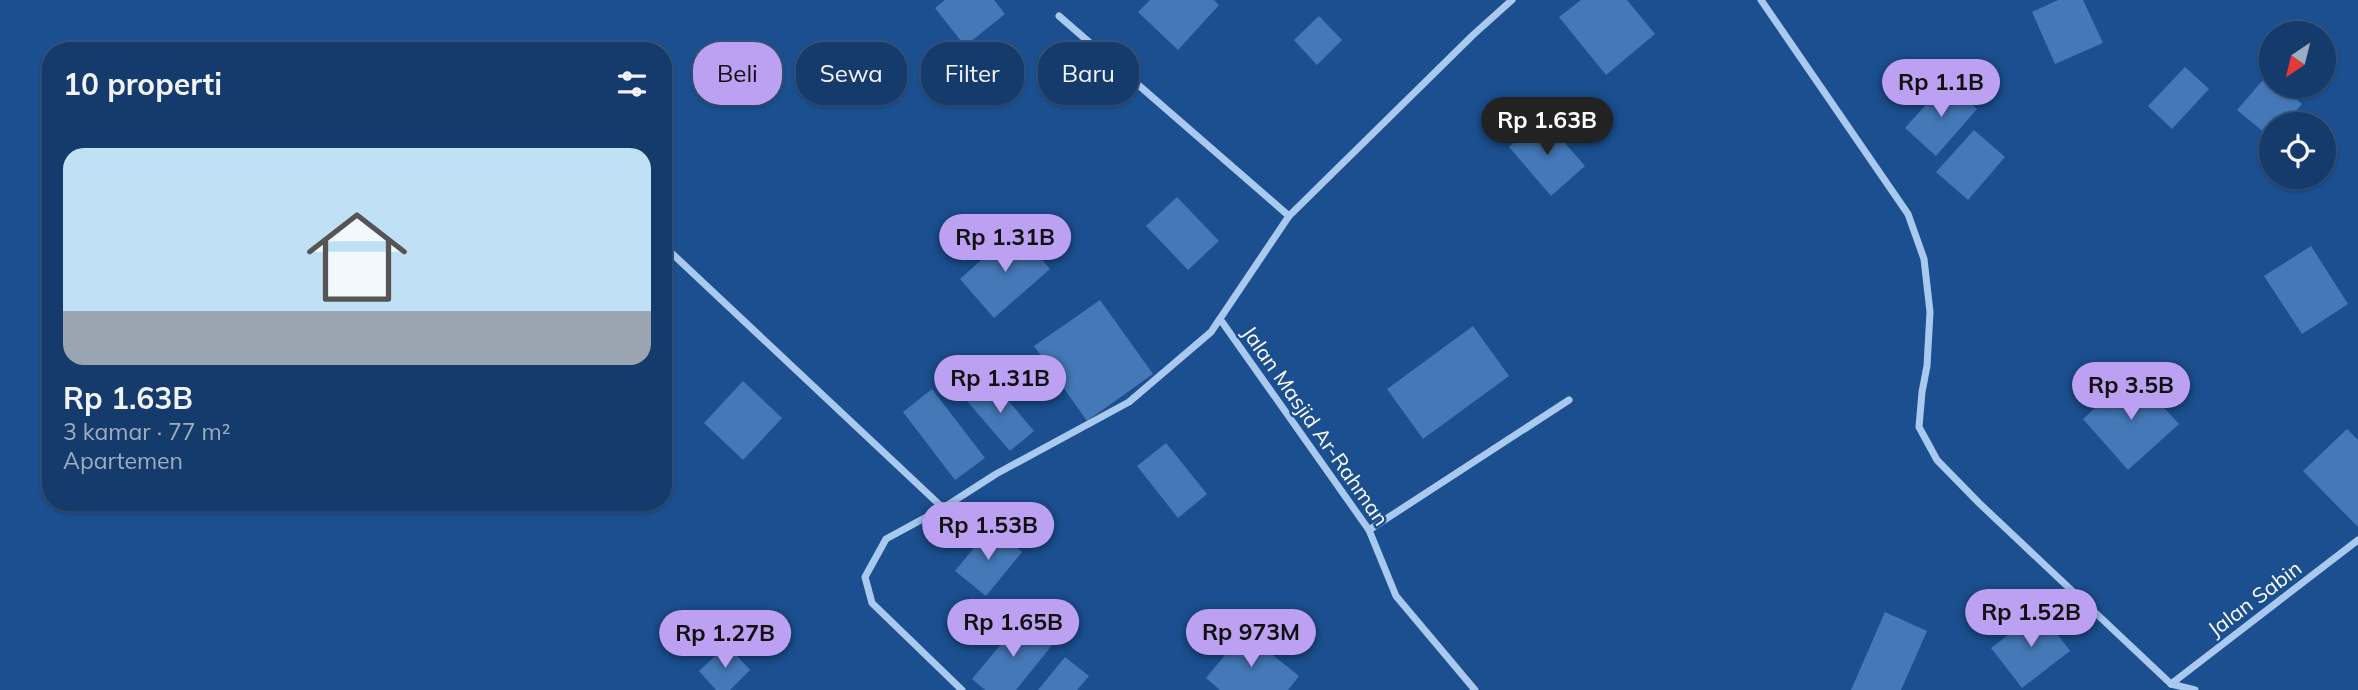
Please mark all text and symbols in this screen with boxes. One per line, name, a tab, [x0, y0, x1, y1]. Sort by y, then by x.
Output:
north arrow	[2259, 21, 2336, 98]
map controls	[2259, 21, 2336, 189]
chip: Beli	[693, 42, 782, 105]
chip: Sewa	[796, 42, 907, 105]
chip: Filter	[921, 42, 1024, 105]
chip: Baru	[1038, 42, 1139, 105]
pin: Rp 1.1B	[1876, 60, 2006, 119]
text: 10 properti	[63, 65, 222, 103]
icon: filters	[613, 65, 651, 103]
text: Rp 1.1B	[1898, 67, 1984, 96]
pin: Rp 1.63B	[1475, 97, 1619, 157]
text: Rp 1.63B	[1497, 105, 1597, 134]
button: locate	[2259, 112, 2336, 189]
icon: home	[294, 194, 420, 320]
pin: Rp 1.31B	[933, 215, 1077, 274]
text: Rp 1.31B	[955, 222, 1055, 251]
street label: Jalan Masjid Ar-Rahman	[1237, 320, 1395, 530]
pin: Rp 1.31B	[928, 356, 1072, 415]
pin: Rp 3.5B	[2066, 362, 2196, 422]
text: Rp 1.31B	[950, 363, 1050, 392]
text: Rp 3.5B	[2088, 370, 2174, 399]
text: Rp 1.63B	[63, 379, 193, 417]
text: 3 kamar · 77 m²	[63, 417, 231, 446]
text: Apartemen	[63, 446, 183, 475]
pin: Rp 1.53B	[916, 503, 1060, 562]
text: Rp 1.53B	[938, 510, 1038, 539]
street label: Jalan Sabin	[2202, 555, 2306, 642]
pin: Rp 1.52B	[1959, 590, 2103, 649]
text: Rp 1.52B	[1981, 597, 2081, 626]
pin: Rp 1.65B	[941, 600, 1085, 659]
text: Rp 1.65B	[963, 607, 1063, 636]
pin: Rp 1.27B	[653, 610, 797, 670]
pin: Rp 973M	[1186, 610, 1316, 669]
text: Rp 973M	[1202, 617, 1300, 646]
text: Rp 1.27B	[675, 618, 775, 647]

